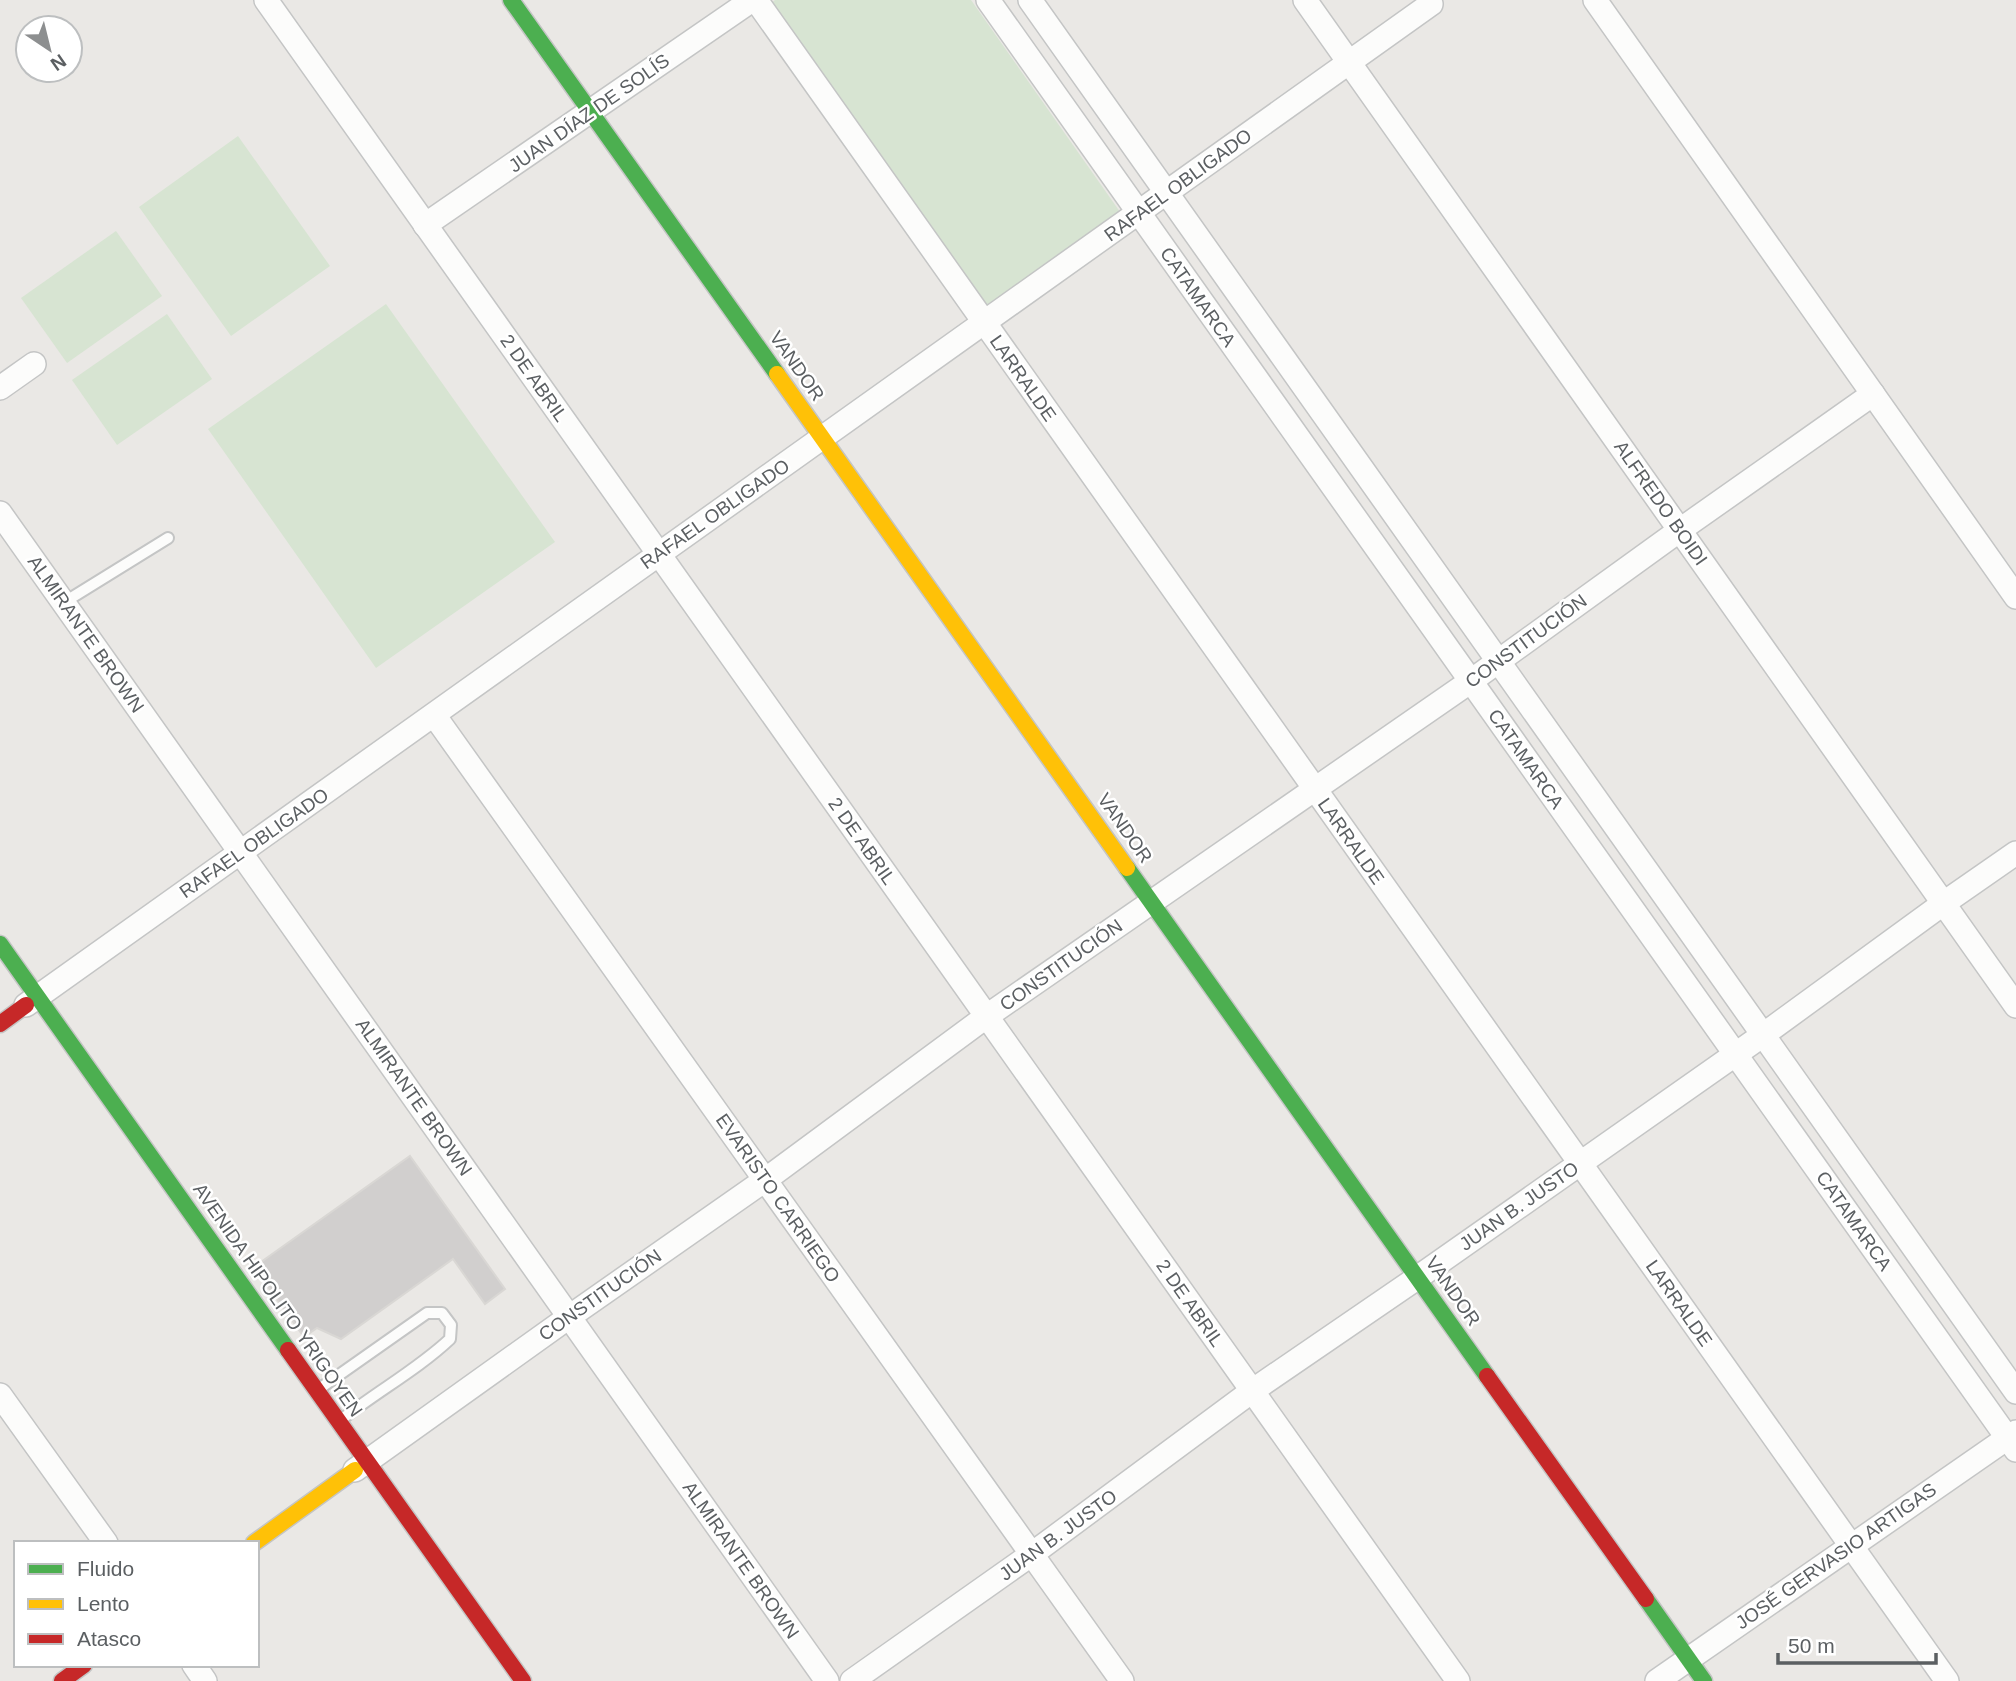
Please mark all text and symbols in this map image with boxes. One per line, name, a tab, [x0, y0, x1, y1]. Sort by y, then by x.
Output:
north arrow	[14, 14, 84, 84]
text: N	[47, 50, 70, 75]
street label: JUAN DÍAZ DE SOLÍS	[505, 50, 673, 176]
street label: RAFAEL OBLIGADO	[1100, 125, 1256, 245]
street label: CATAMARCA	[1156, 243, 1240, 351]
street label: VANDOR	[765, 327, 829, 405]
street label: 2 DE ABRIL	[496, 330, 572, 426]
street label: LARRALDE	[986, 331, 1060, 425]
street label: ALFREDO BOIDI	[1610, 437, 1712, 569]
street label: RAFAEL OBLIGADO	[637, 455, 793, 573]
street label: ALMIRANTE BROWN	[24, 551, 148, 717]
street label: CONSTITUCIÓN	[1461, 590, 1591, 692]
street label: CATAMARCA	[1484, 705, 1568, 813]
street label: RAFAEL OBLIGADO	[176, 784, 332, 902]
street label: VANDOR	[1093, 789, 1157, 867]
street label: 2 DE ABRIL	[824, 793, 900, 889]
street label: LARRALDE	[1314, 794, 1388, 888]
street label: CONSTITUCIÓN	[996, 915, 1126, 1015]
street label: ALMIRANTE BROWN	[352, 1014, 476, 1180]
street label: EVARISTO CARRIEGO	[712, 1110, 844, 1286]
street label: JUAN B. JUSTO	[1456, 1157, 1582, 1255]
street label: CATAMARCA	[1812, 1167, 1896, 1275]
street label: AVENIDA HIPOLITO YRIGOYEN	[189, 1179, 367, 1421]
street label: CONSTITUCIÓN	[535, 1245, 665, 1345]
street label: VANDOR	[1421, 1252, 1485, 1330]
street label: 2 DE ABRIL	[1152, 1255, 1228, 1351]
street label: LARRALDE	[1642, 1256, 1716, 1350]
street label: ALMIRANTE BROWN	[679, 1477, 803, 1643]
street label: JOSÉ GERVASIO ARTIGAS	[1732, 1479, 1940, 1633]
street label: JUAN B. JUSTO	[995, 1485, 1121, 1585]
legend	[14, 1541, 259, 1667]
text: Fluido	[77, 1557, 134, 1580]
text: Lento	[77, 1592, 130, 1615]
scale bar	[1778, 1622, 1936, 1666]
text: Atasco	[77, 1627, 141, 1650]
text: 50 m	[1788, 1634, 1835, 1657]

